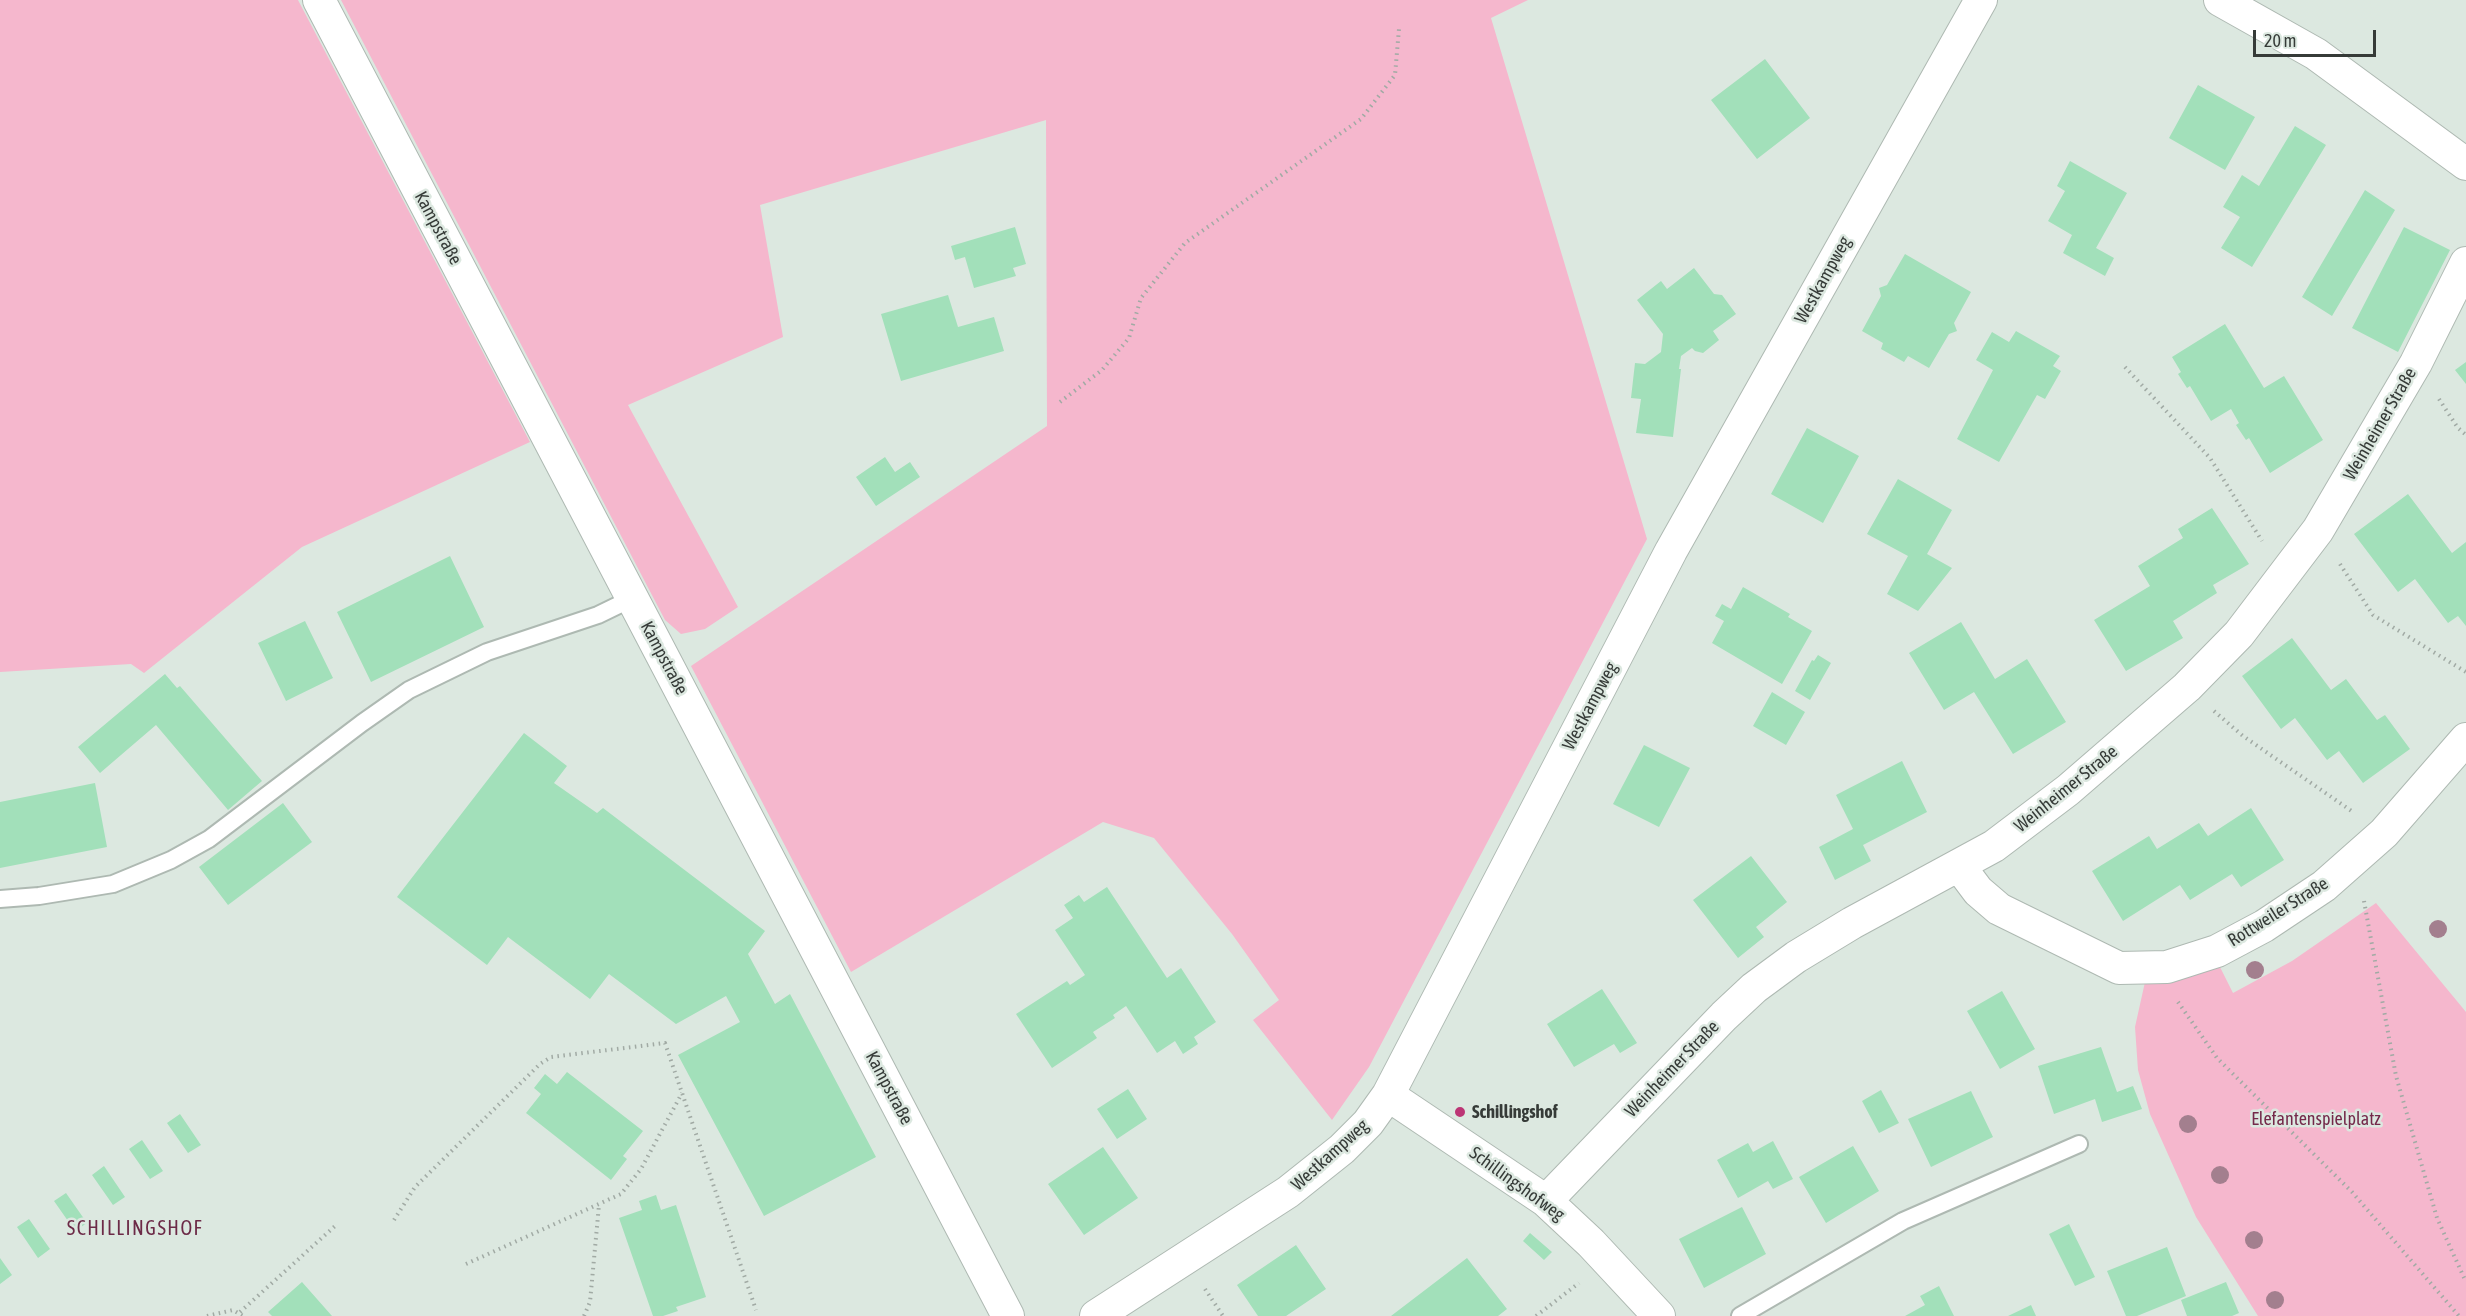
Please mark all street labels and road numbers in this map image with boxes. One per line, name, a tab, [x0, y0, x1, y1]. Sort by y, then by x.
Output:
street label: Kampstraße	[410, 188, 466, 268]
street label: Westkampweg	[1790, 233, 1856, 327]
street label: Weinheimer Straße	[2339, 364, 2421, 484]
street label: Kampstraße	[636, 618, 692, 698]
street label: Westkampweg	[1558, 658, 1622, 754]
street label: Weinheimer Straße	[2010, 741, 2122, 837]
street label: Rottweiler Straße	[2224, 873, 2332, 951]
street label: Weinheimer Straße	[1620, 1016, 1724, 1122]
street label: Kampstraße	[861, 1048, 917, 1128]
street label: Westkampweg	[1287, 1115, 1373, 1195]
street label: Schillingshofweg	[1465, 1142, 1569, 1226]

